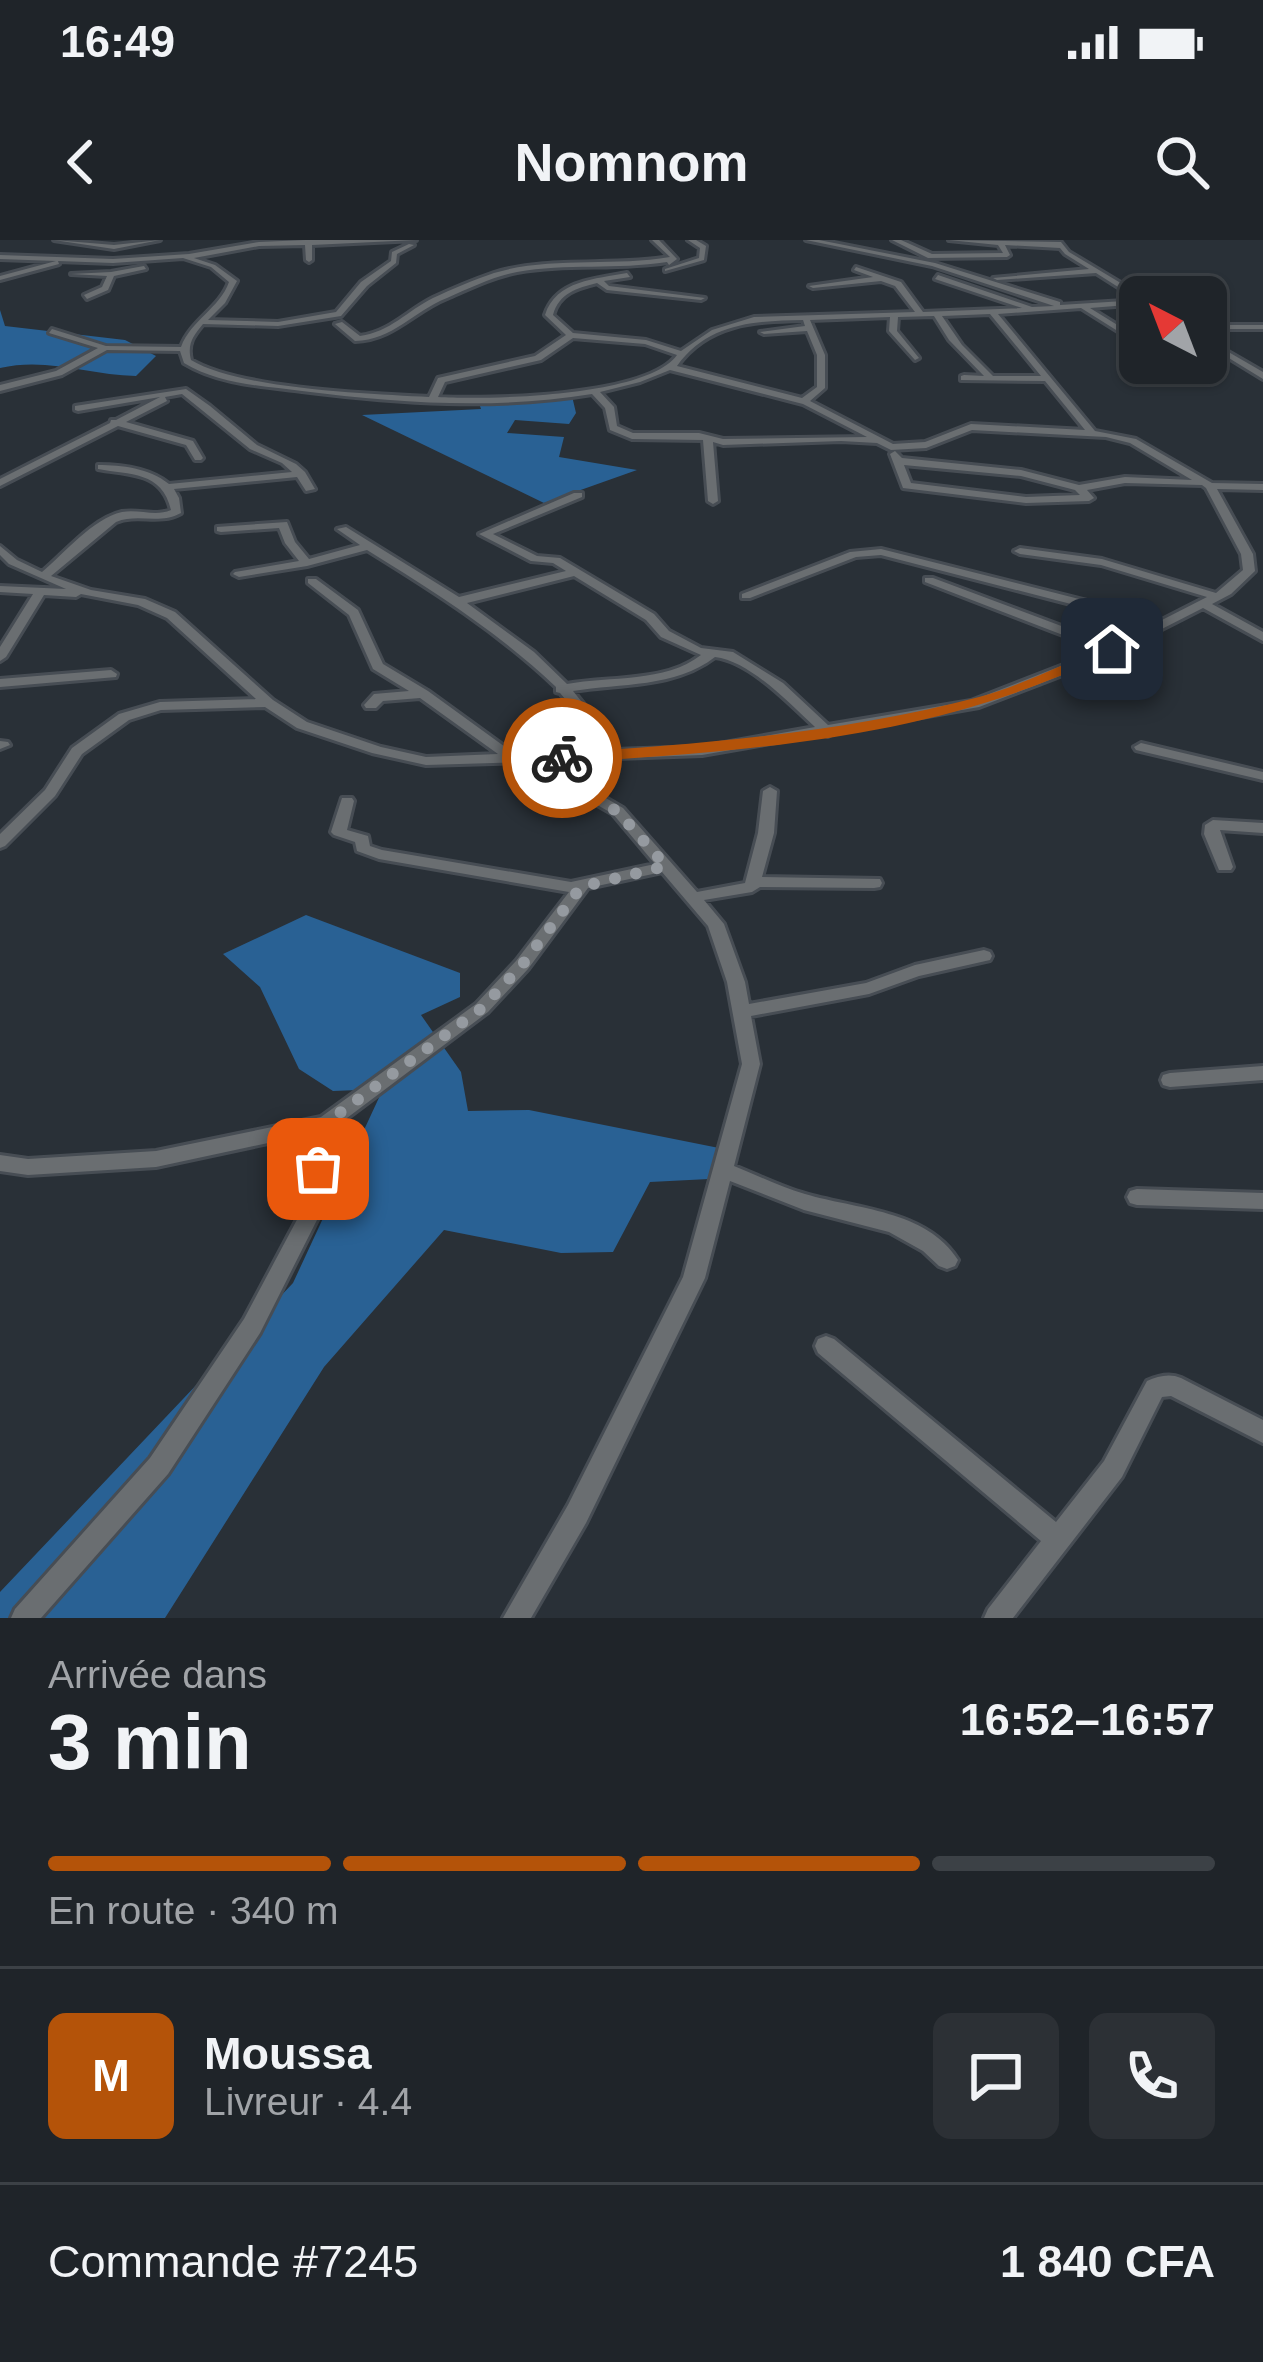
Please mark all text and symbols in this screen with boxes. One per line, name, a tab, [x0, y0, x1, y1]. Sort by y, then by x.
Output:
text: 16:49	[60, 16, 175, 67]
icon: back	[48, 129, 114, 195]
icon: search	[1149, 129, 1215, 195]
text: Nomnom	[515, 132, 748, 192]
north arrow	[1119, 276, 1227, 384]
map controls	[1119, 276, 1227, 384]
pin	[1061, 598, 1163, 700]
icon: home	[1079, 616, 1145, 682]
courier	[502, 698, 622, 818]
icon: bike	[529, 725, 595, 791]
pin	[267, 1118, 369, 1220]
icon: bag	[285, 1136, 351, 1202]
text: Arrivée dans	[48, 1653, 267, 1696]
text: 16:52–16:57	[960, 1694, 1215, 1745]
text: 3 min	[48, 1698, 252, 1786]
text: En route · 340 m	[48, 1889, 338, 1932]
button: chat	[933, 2013, 1059, 2139]
button: phone	[1089, 2013, 1215, 2139]
text: Moussa	[204, 2028, 372, 2079]
text: M	[92, 2050, 130, 2101]
text: Livreur · 4.4	[204, 2080, 412, 2123]
text: Commande #7245	[48, 2236, 418, 2287]
text: 1 840 CFA	[1000, 2236, 1215, 2287]

